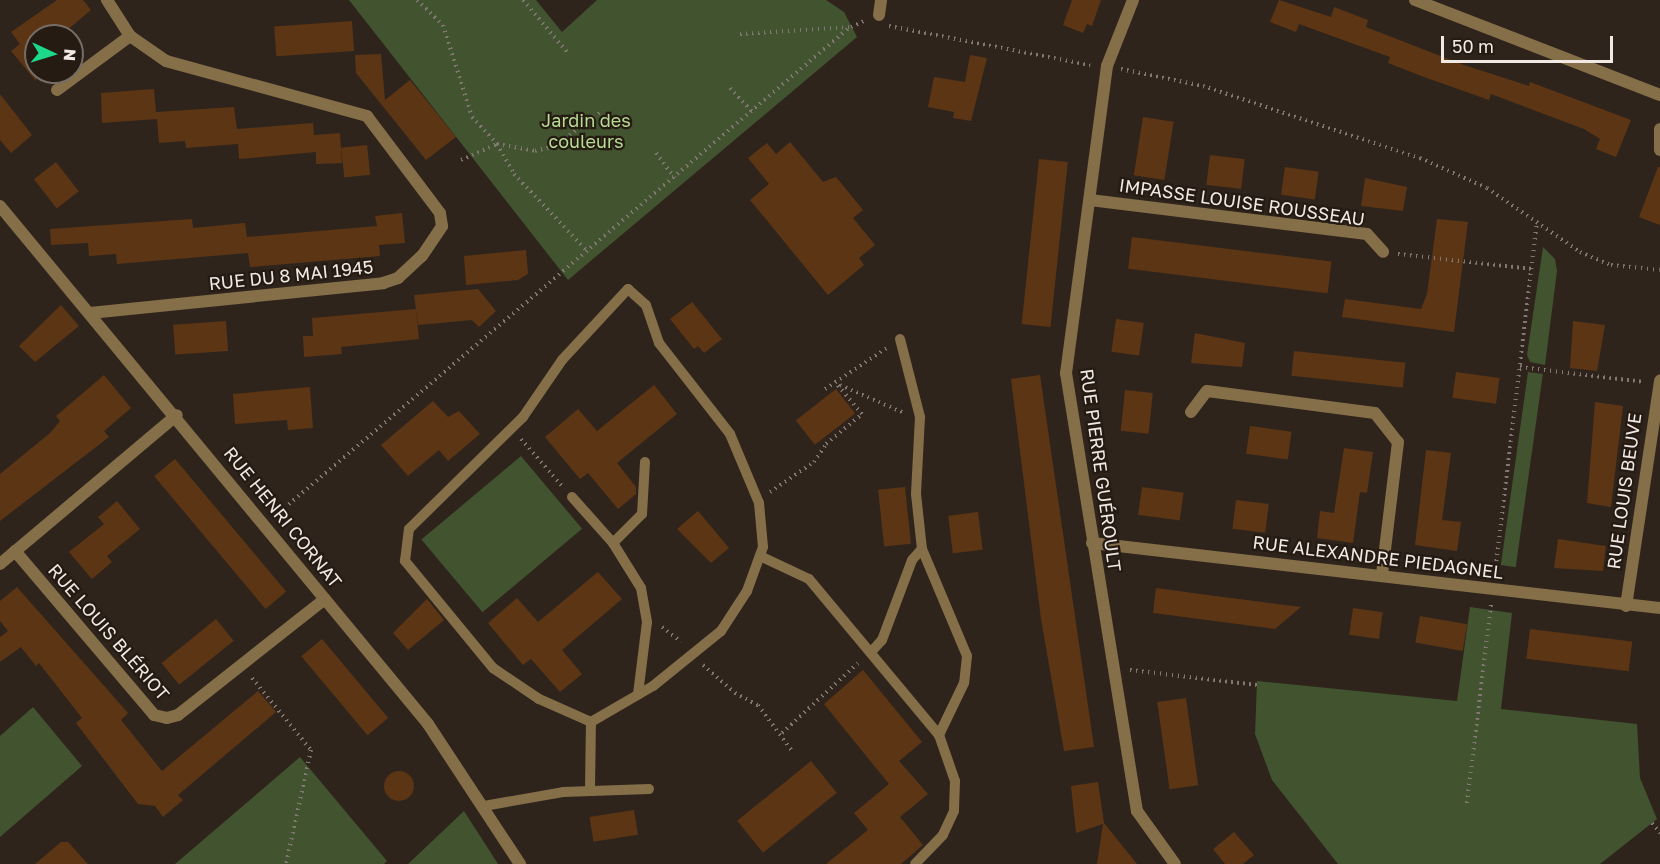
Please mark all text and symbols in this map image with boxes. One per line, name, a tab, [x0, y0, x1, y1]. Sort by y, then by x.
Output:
north arrow	[24, 24, 84, 84]
scale bar	[1444, 24, 1616, 62]
text: 50 m	[1452, 35, 1494, 57]
text: N	[60, 48, 80, 62]
park label: Jardin des couleurs	[541, 110, 631, 152]
street label: IMPASSE LOUISE ROUSSEAU	[1118, 174, 1366, 230]
street label: RUE DU 8 MAI 1945	[208, 256, 374, 294]
street label: RUE PIERRE GUÉROULT	[1076, 367, 1126, 573]
street label: RUE LOUIS BEUVE	[1602, 411, 1646, 571]
street label: RUE HENRI CORNAT	[220, 442, 346, 592]
street label: RUE ALEXANDRE PIEDAGNEL	[1251, 531, 1505, 583]
street label: RUE LOUIS BLÉRIOT	[44, 559, 174, 705]

